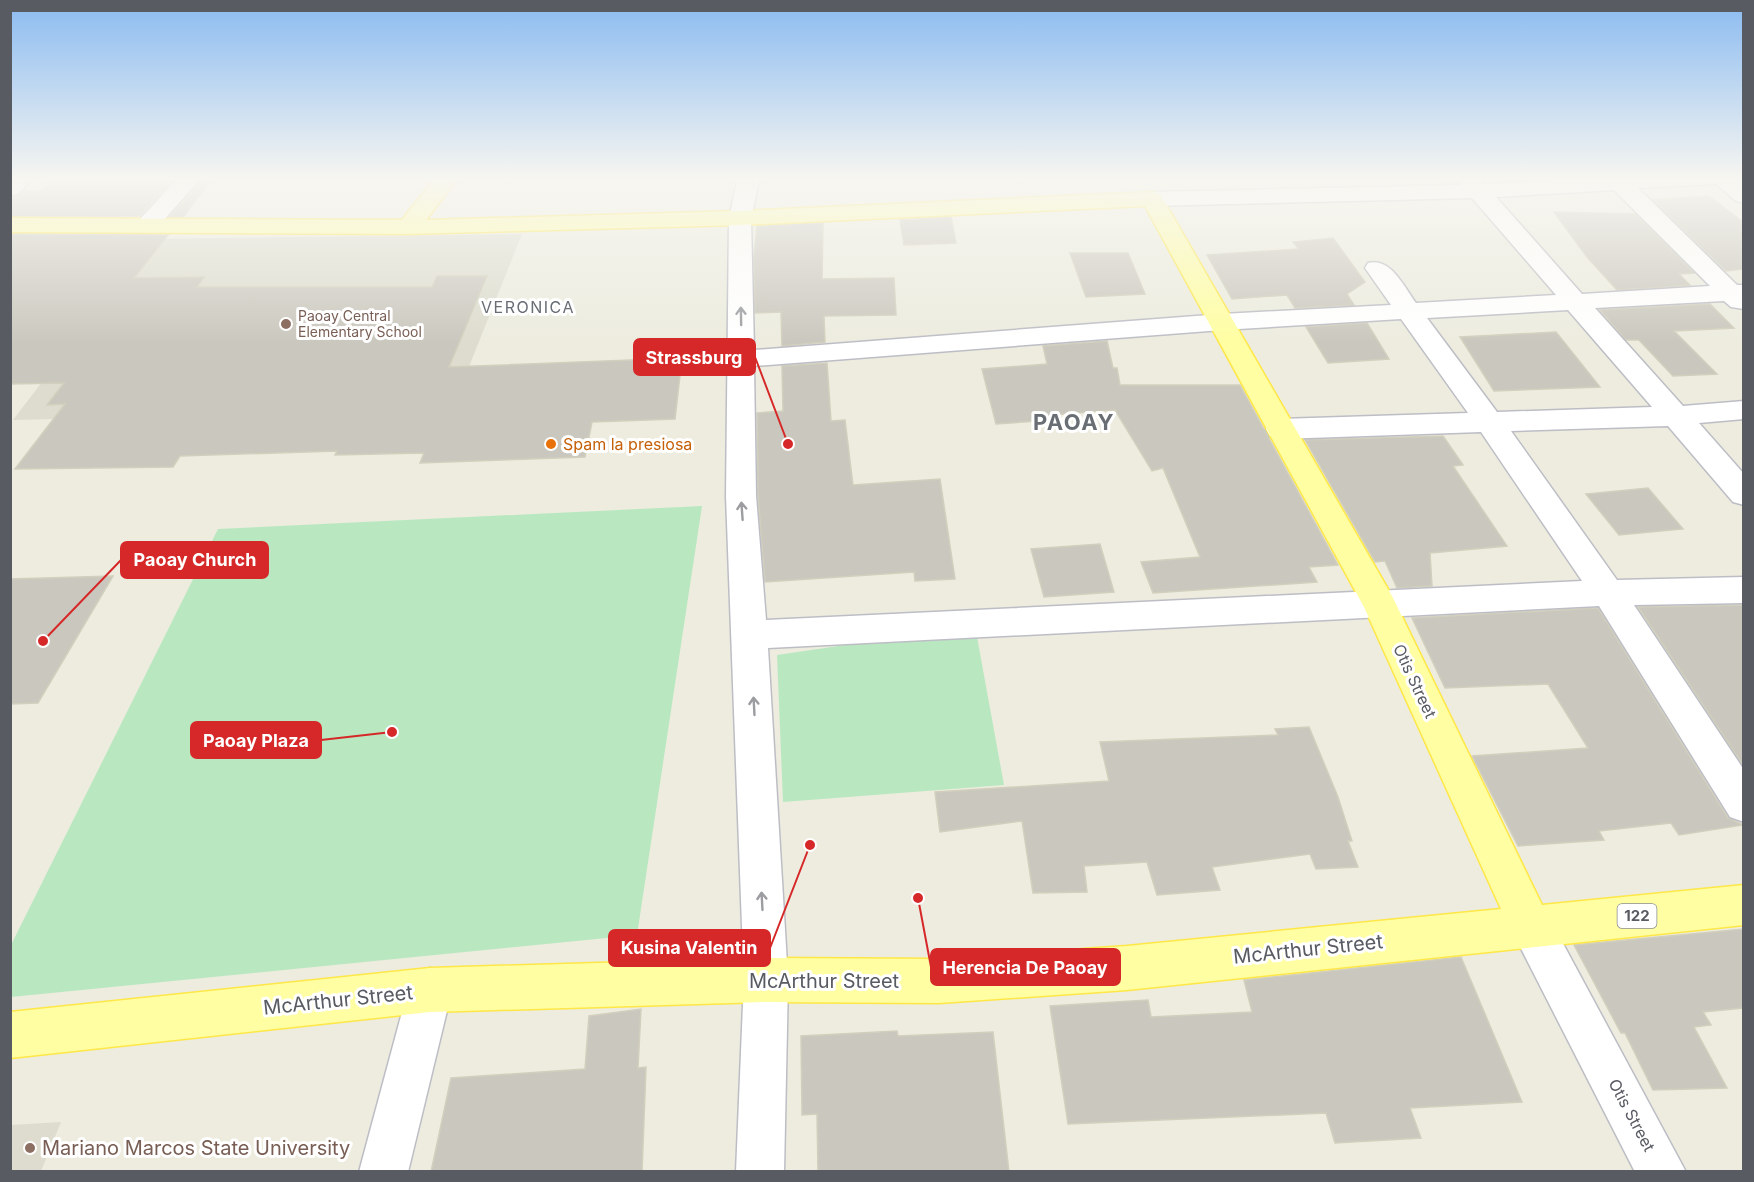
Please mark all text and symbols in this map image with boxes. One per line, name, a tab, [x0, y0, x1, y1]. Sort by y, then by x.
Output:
district label: VERONICA	[481, 297, 575, 317]
place label: Paoay Central Elementary School	[298, 307, 422, 340]
one-way arrow	[735, 307, 747, 327]
marker: Paoay Central Elementary School	[279, 317, 293, 331]
callout: Strassburg	[634, 339, 755, 375]
text: Strassburg	[646, 347, 742, 368]
district label: PAOAY	[1033, 409, 1115, 435]
place label: Spam la presiosa	[563, 434, 692, 454]
marker: Spam la presiosa	[544, 437, 558, 451]
one-way arrow	[736, 502, 747, 522]
callout: Paoay Church	[121, 542, 268, 578]
text: Paoay Church	[134, 549, 256, 570]
street label: Otis Street	[1389, 641, 1441, 721]
one-way arrow	[748, 696, 759, 716]
callout: Paoay Plaza	[191, 722, 321, 758]
text: Paoay Plaza	[203, 730, 309, 751]
one-way arrow	[757, 891, 768, 911]
road number: 122	[1618, 904, 1656, 928]
street label: McArthur Street	[1232, 929, 1384, 969]
callout: Kusina Valentin	[609, 930, 770, 966]
text: Kusina Valentin	[621, 937, 757, 958]
callout: Herencia De Paoay	[931, 949, 1120, 985]
text: Herencia De Paoay	[942, 957, 1108, 978]
street label: McArthur Street	[749, 969, 900, 993]
street label: McArthur Street	[262, 980, 414, 1020]
street label: Otis Street	[1605, 1075, 1659, 1155]
place label: Mariano Marcos State University	[42, 1136, 350, 1160]
marker: Mariano Marcos State University	[23, 1141, 37, 1155]

